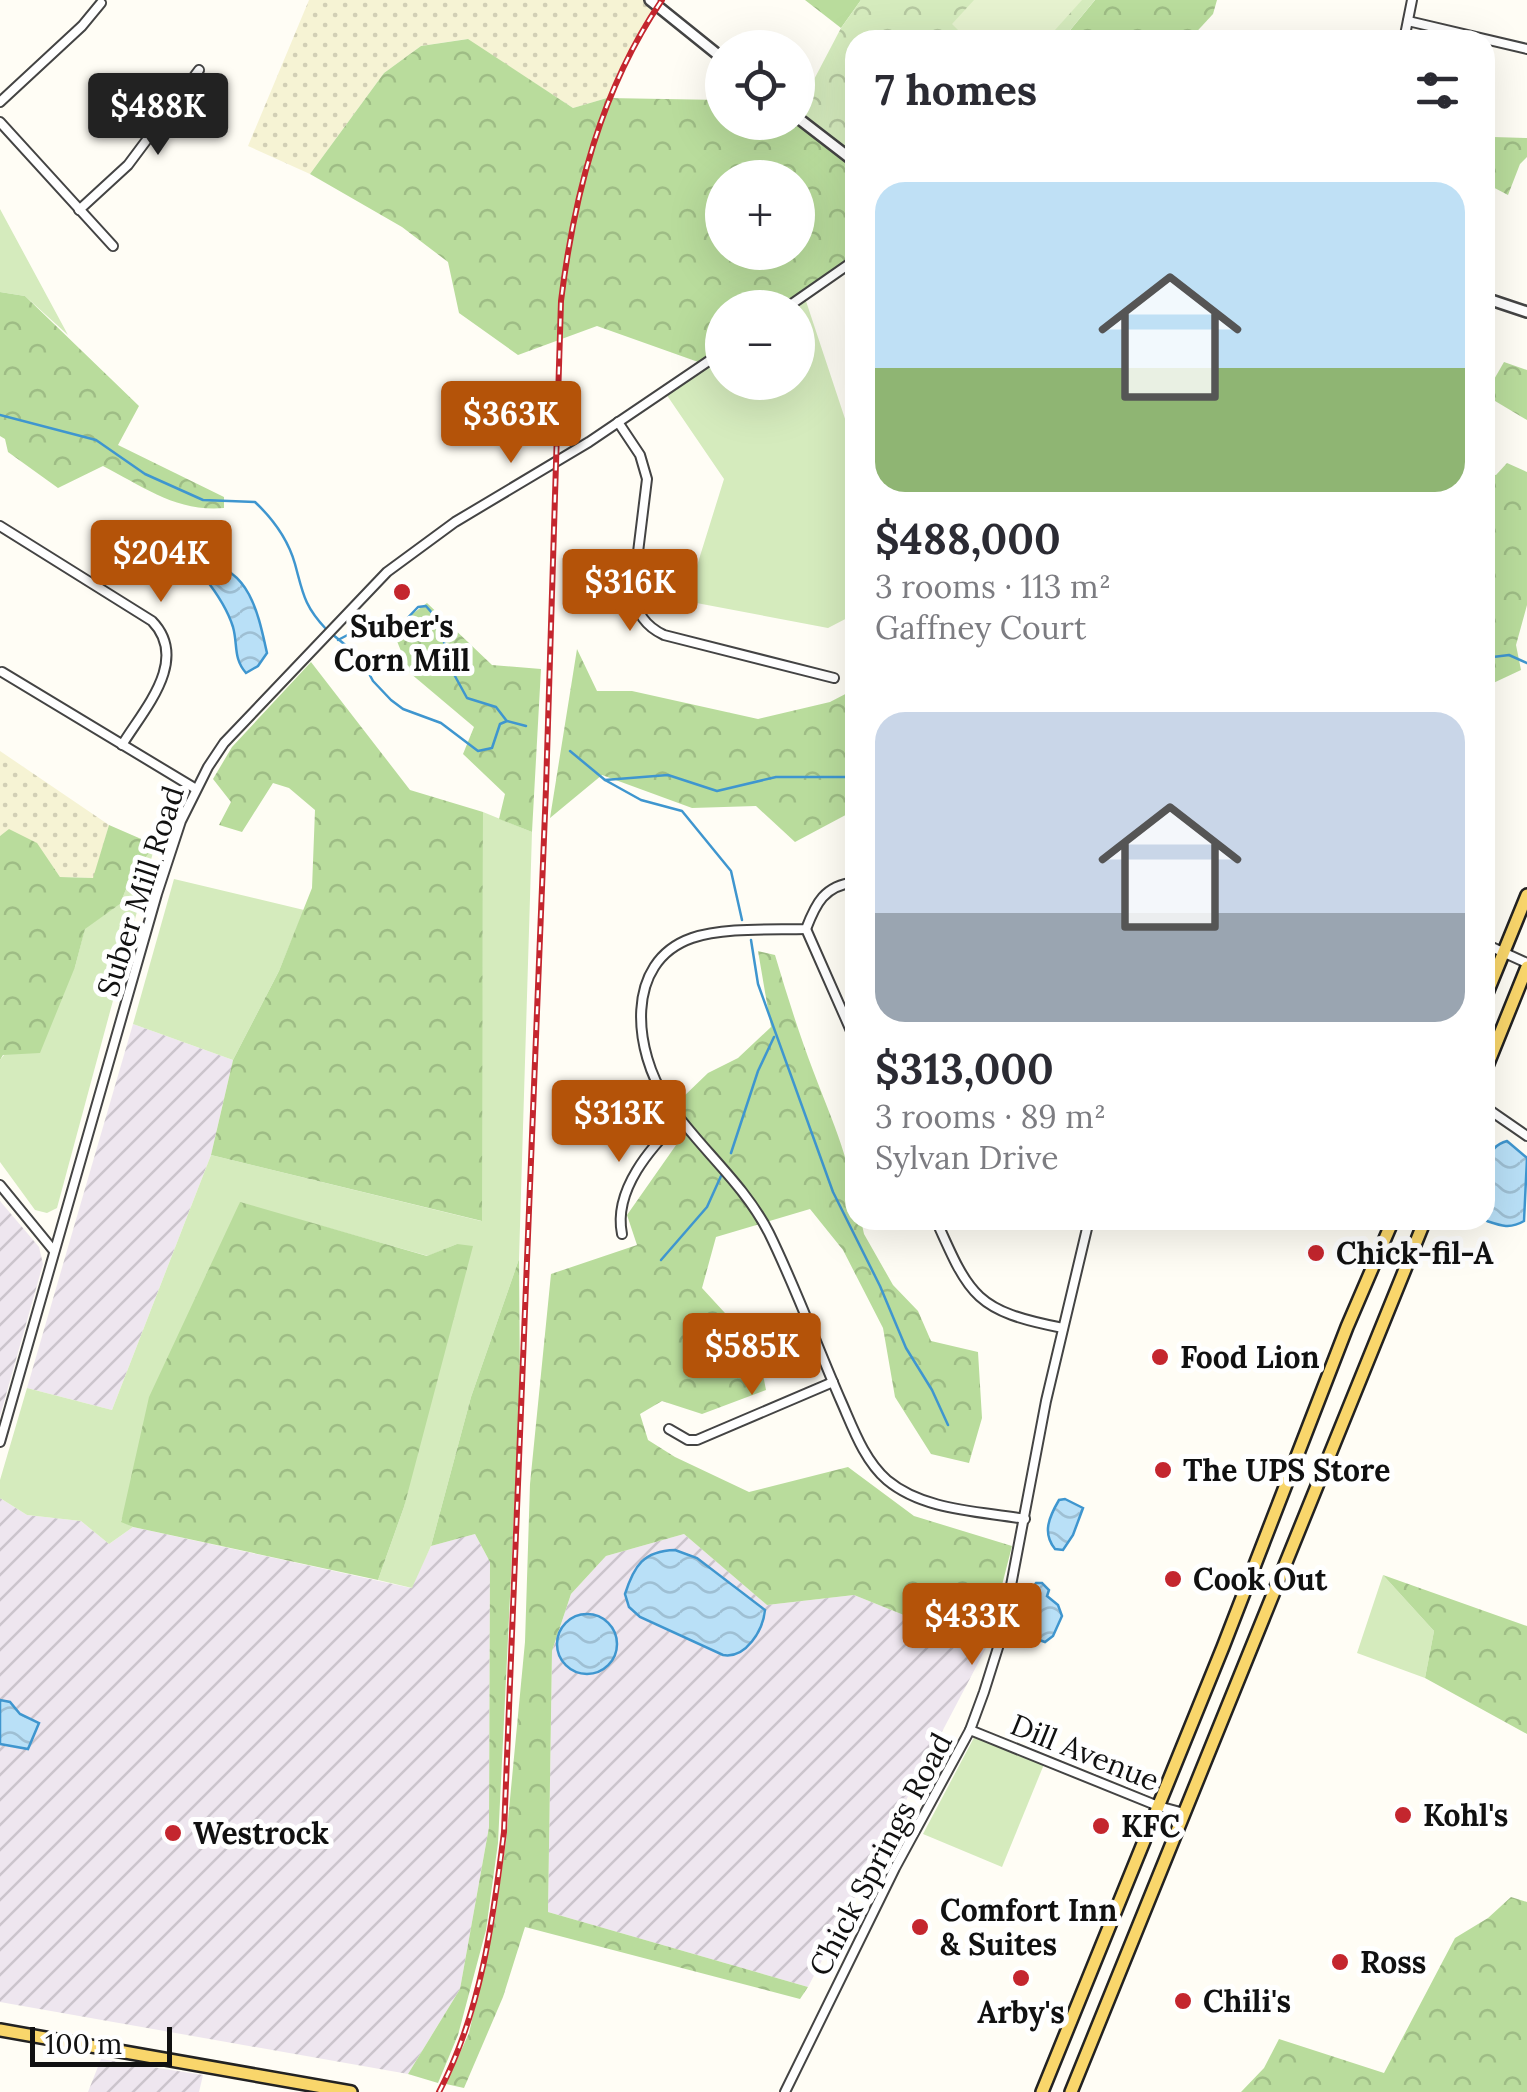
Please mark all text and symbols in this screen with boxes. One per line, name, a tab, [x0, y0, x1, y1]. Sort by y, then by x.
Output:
map controls	[705, 30, 815, 400]
button: locate	[705, 30, 815, 140]
text: 7 homes	[875, 63, 1037, 117]
icon: filters	[1410, 63, 1465, 118]
pin: $488K	[88, 73, 228, 158]
text: $488K	[110, 85, 206, 126]
button: +	[705, 160, 815, 270]
icon: home	[1080, 247, 1260, 427]
button: −	[705, 290, 815, 400]
pin: $363K	[441, 381, 581, 466]
text: $363K	[463, 393, 559, 434]
text: $488,000	[875, 512, 1061, 566]
pin: $204K	[91, 520, 231, 605]
text: $204K	[113, 532, 209, 573]
pin: $316K	[560, 549, 700, 634]
text: $316K	[585, 561, 675, 602]
text: 3 rooms · 113 m²	[875, 566, 1111, 607]
marker: Suber's Corn Mill	[391, 581, 413, 603]
place label: Suber's Corn Mill	[334, 607, 470, 679]
text: Gaffney Court	[875, 607, 1086, 648]
icon: home	[1080, 777, 1260, 957]
street label: Suber Mill Road	[88, 781, 192, 1001]
text: $313,000	[875, 1042, 1054, 1096]
pin: $313K	[549, 1080, 689, 1165]
text: $313K	[574, 1092, 664, 1133]
text: 3 rooms · 89 m²	[875, 1096, 1106, 1137]
text: Sylvan Drive	[875, 1137, 1059, 1178]
place label: Chick-fil-A	[1336, 1234, 1494, 1272]
marker: Chick-fil-A	[1305, 1242, 1327, 1264]
pin: $585K	[682, 1313, 822, 1398]
text: $585K	[705, 1325, 799, 1366]
place label: Food Lion	[1180, 1338, 1320, 1376]
marker: Food Lion	[1149, 1346, 1171, 1368]
place label: The UPS Store	[1183, 1451, 1390, 1489]
marker: The UPS Store	[1152, 1459, 1174, 1481]
place label: Cook Out	[1193, 1560, 1328, 1598]
marker: Cook Out	[1162, 1568, 1184, 1590]
pin: $433K	[902, 1583, 1042, 1668]
text: $433K	[925, 1595, 1019, 1636]
street label: Dill Avenue	[1005, 1705, 1165, 1799]
street label: Chick Springs Road	[800, 1726, 961, 1982]
place label: Kohl's	[1423, 1796, 1508, 1834]
marker: Kohl's	[1392, 1804, 1414, 1826]
place label: KFC	[1121, 1807, 1180, 1845]
place label: Westrock	[193, 1814, 329, 1852]
marker: KFC	[1090, 1815, 1112, 1837]
marker: Westrock	[162, 1822, 184, 1844]
place label: Comfort Inn & Suites	[940, 1891, 1117, 1963]
marker: Comfort Inn & Suites	[909, 1916, 931, 1938]
place label: Ross	[1360, 1943, 1426, 1981]
marker: Ross	[1329, 1951, 1351, 1973]
marker: Arby's	[1010, 1967, 1032, 1989]
place label: Chili's	[1203, 1982, 1291, 2020]
marker: Chili's	[1172, 1990, 1194, 2012]
place label: Arby's	[977, 1993, 1065, 2032]
scale bar	[30, 2022, 172, 2066]
text: 100 m	[45, 2026, 122, 2062]

